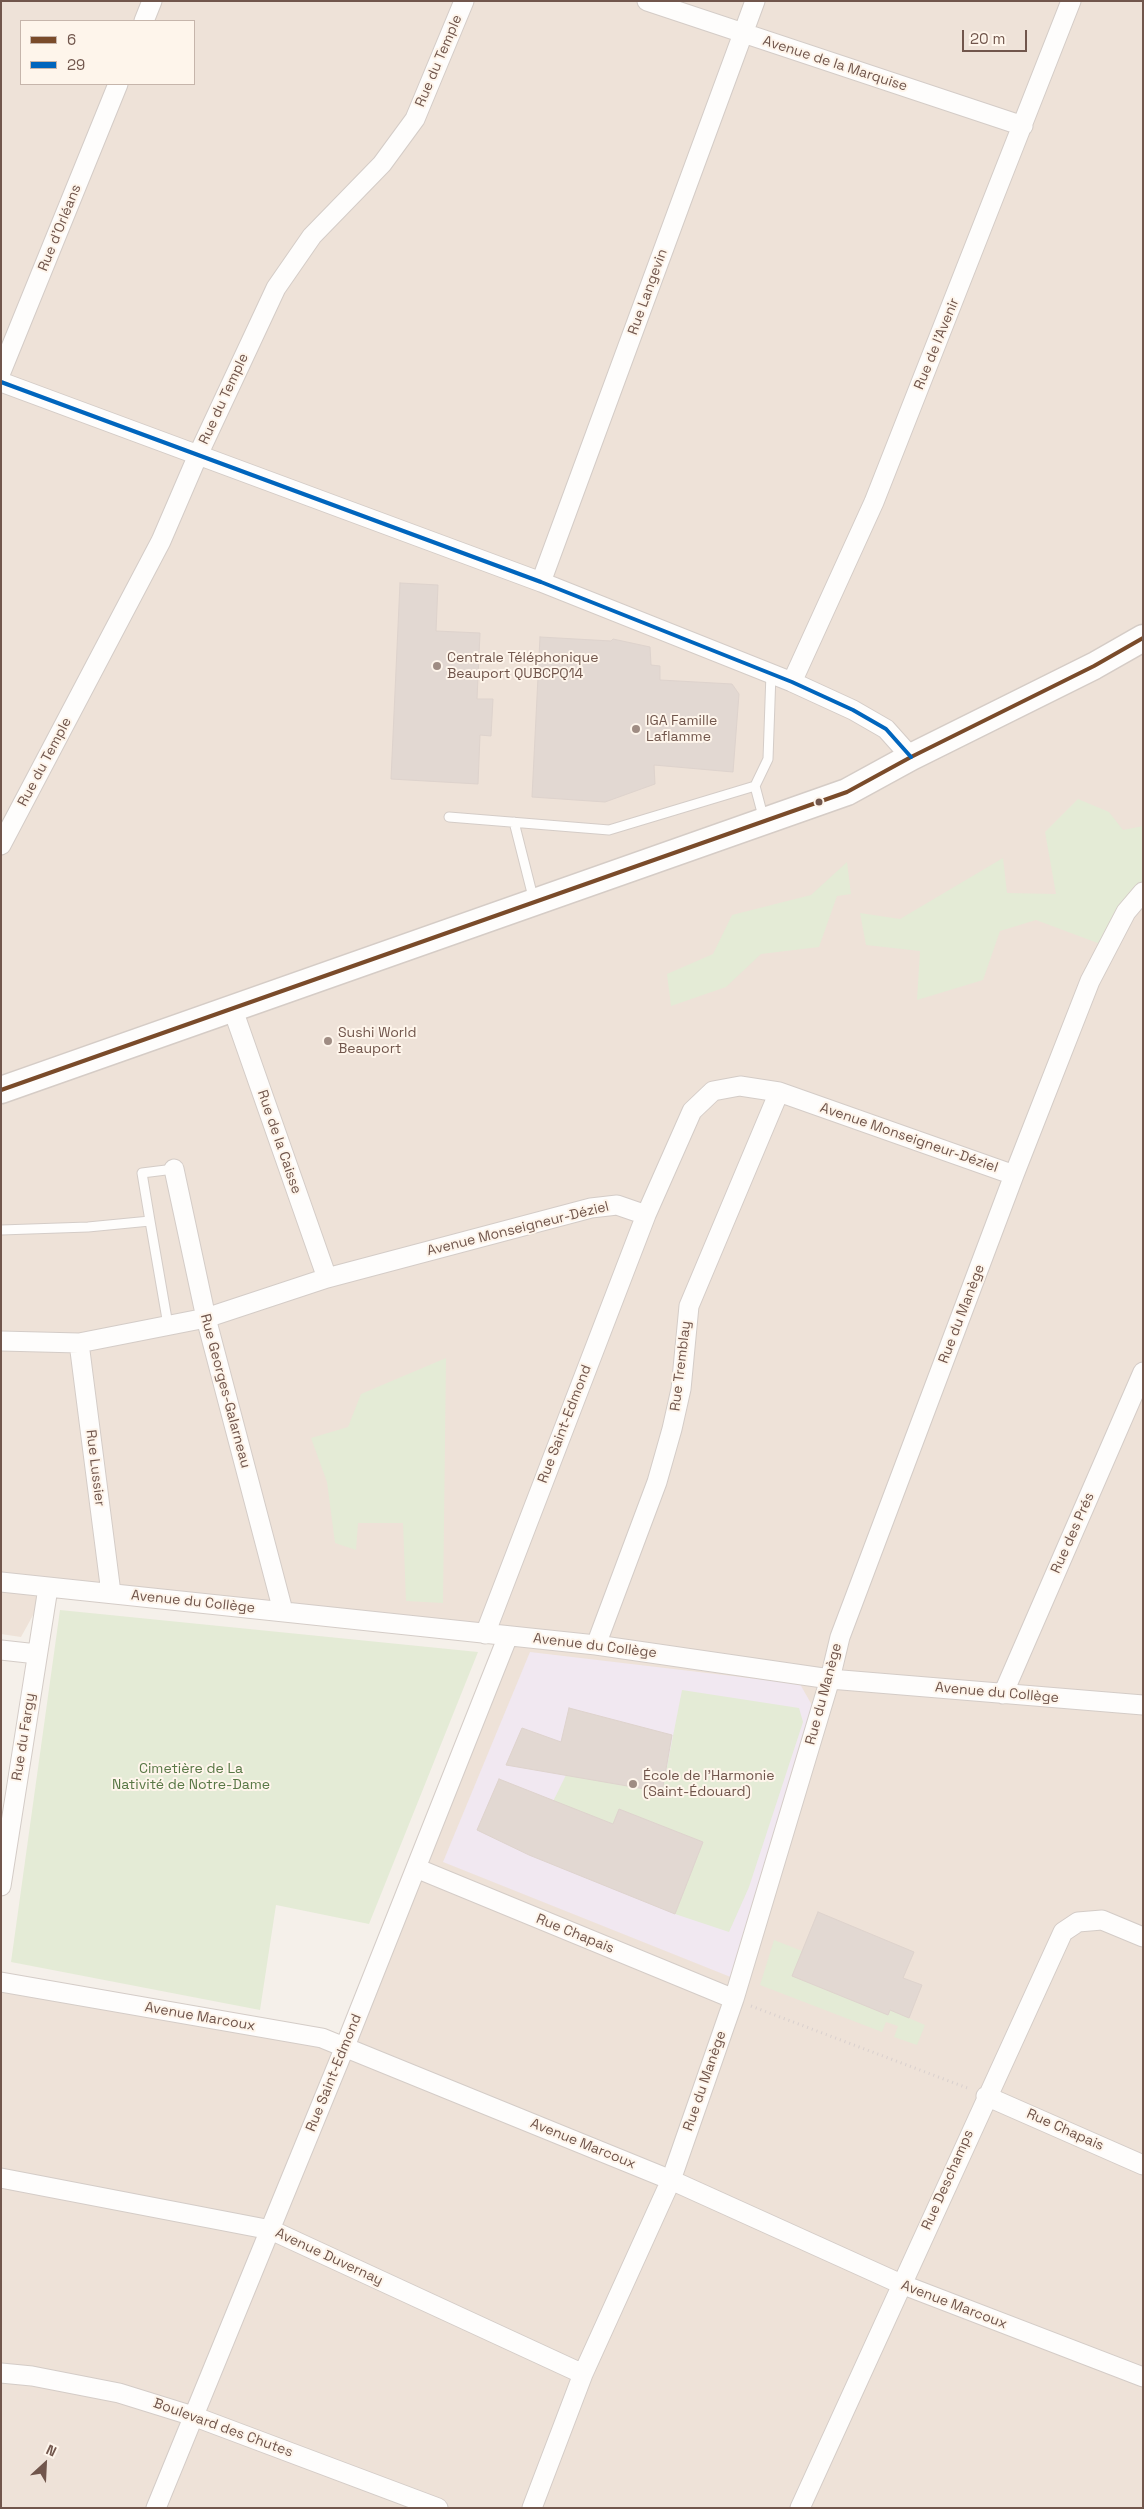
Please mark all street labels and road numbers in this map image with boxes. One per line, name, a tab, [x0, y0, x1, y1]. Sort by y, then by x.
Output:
street label: Rue du Temple	[412, 12, 466, 110]
street label: Avenue de la Marquise	[761, 33, 909, 95]
street label: Rue d'Orléans	[35, 182, 85, 274]
street label: Rue Langevin	[625, 247, 671, 337]
street label: Rue de l'Avenir	[911, 296, 963, 392]
street label: Rue du Temple	[196, 351, 252, 447]
street label: Rue du Temple	[14, 715, 76, 809]
street label: Rue de la Caisse	[253, 1088, 305, 1196]
street label: Avenue Monseigneur-Déziel	[818, 1100, 1000, 1176]
street label: Avenue Monseigneur-Déziel	[425, 1198, 611, 1260]
street label: Rue du Manège	[935, 1262, 989, 1366]
street label: Rue Georges-Galarneau	[196, 1312, 254, 1470]
street label: Rue Tremblay	[667, 1320, 695, 1412]
street label: Rue Saint-Edmond	[535, 1362, 595, 1486]
street label: Rue Lussier	[82, 1429, 108, 1507]
street label: Rue des Prés	[1048, 1490, 1098, 1576]
street label: Avenue du Collège	[130, 1587, 256, 1617]
street label: Avenue du Collège	[532, 1630, 658, 1662]
street label: Rue du Manège	[802, 1641, 846, 1747]
street label: Avenue du Collège	[934, 1679, 1060, 1707]
street label: Rue du Fargy	[9, 1692, 39, 1782]
street label: Rue Chapais	[533, 1911, 617, 1957]
street label: Avenue Marcoux	[143, 1999, 257, 2035]
street label: Rue Saint-Edmond	[303, 2012, 365, 2134]
street label: Rue du Manège	[680, 2029, 730, 2133]
street label: Rue Chapais	[1024, 2105, 1106, 2155]
street label: Avenue Marcoux	[528, 2115, 638, 2173]
street label: Rue Deschamps	[918, 2127, 978, 2233]
street label: Avenue Duvernay	[273, 2225, 385, 2289]
street label: Avenue Marcoux	[899, 2277, 1009, 2333]
street label: Boulevard des Chutes	[151, 2395, 295, 2461]

